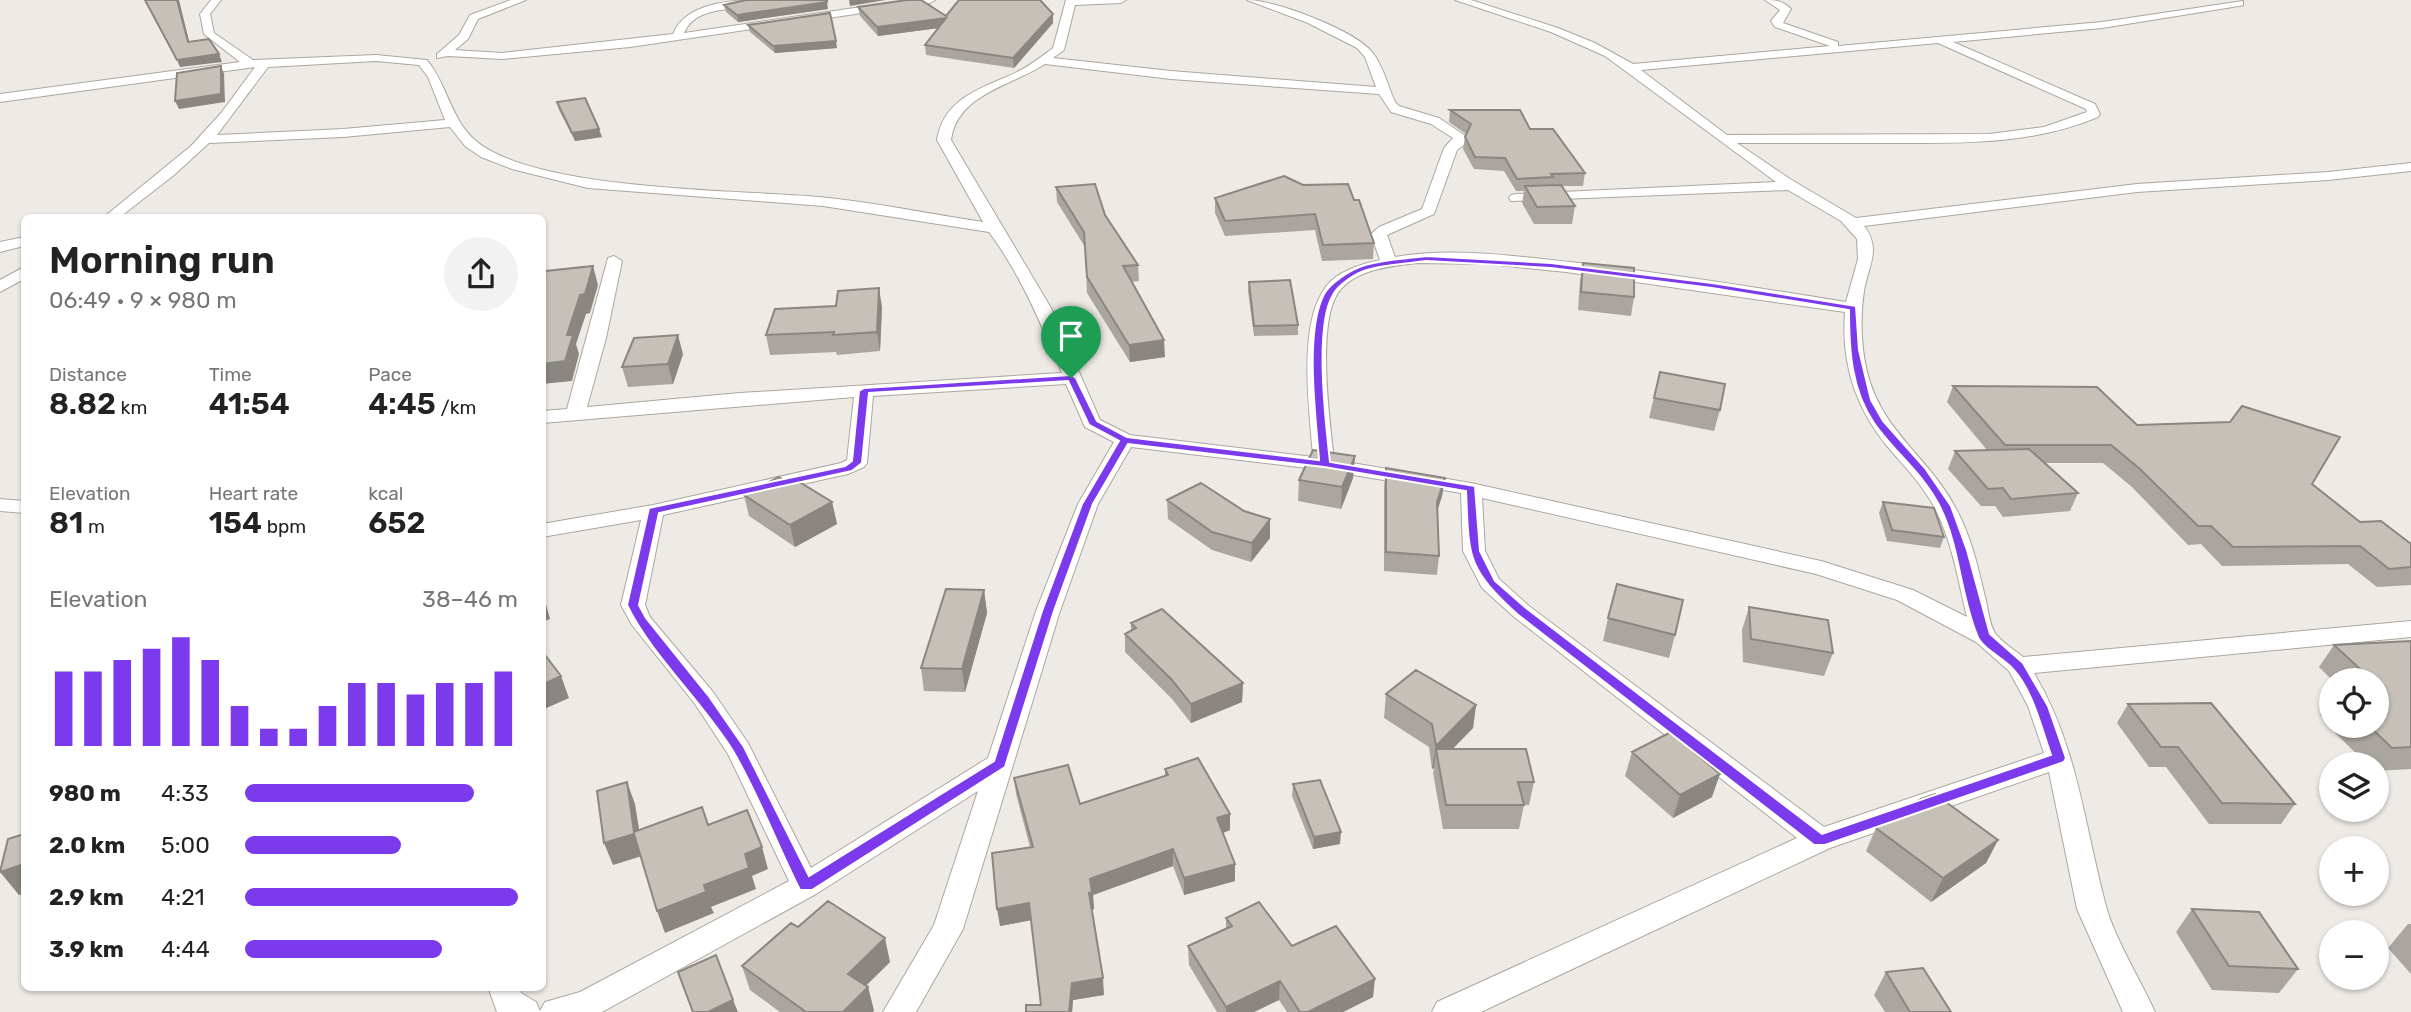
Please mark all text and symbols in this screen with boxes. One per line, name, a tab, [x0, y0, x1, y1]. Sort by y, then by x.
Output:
text: Morning run	[49, 237, 275, 283]
button: share	[444, 237, 518, 311]
text: 06:49 · 9 × 980 m	[49, 286, 237, 314]
pin	[1041, 306, 1101, 378]
icon: arrive	[1052, 317, 1090, 355]
text: Distance	[49, 363, 127, 386]
text: Time	[209, 363, 252, 386]
text: Pace	[368, 363, 412, 386]
text: 8.82	[49, 386, 116, 422]
text: 41:54	[209, 386, 290, 422]
text: 4:45	[368, 386, 436, 422]
text: km	[116, 396, 147, 419]
text: /km	[436, 396, 476, 419]
text: Elevation	[49, 482, 130, 505]
text: Heart rate	[209, 482, 298, 505]
text: kcal	[368, 482, 403, 505]
text: 81	[49, 505, 83, 541]
text: 154	[209, 505, 262, 541]
text: 652	[368, 505, 425, 541]
text: m	[83, 515, 105, 538]
text: bpm	[262, 515, 306, 538]
text: Elevation	[49, 585, 148, 613]
text: 38–46 m	[422, 585, 518, 613]
map controls	[2319, 668, 2389, 990]
button: locate	[2319, 668, 2389, 738]
button: layers	[2319, 752, 2389, 822]
text: 980 m	[49, 779, 121, 807]
text: 4:33	[161, 779, 209, 807]
text: 2.0 km	[49, 831, 125, 859]
text: 5:00	[161, 831, 210, 859]
button: +	[2319, 836, 2389, 906]
text: 2.9 km	[49, 883, 124, 911]
text: 4:21	[161, 883, 205, 911]
button: −	[2319, 920, 2389, 990]
text: 3.9 km	[49, 935, 124, 963]
text: 4:44	[161, 935, 210, 963]

